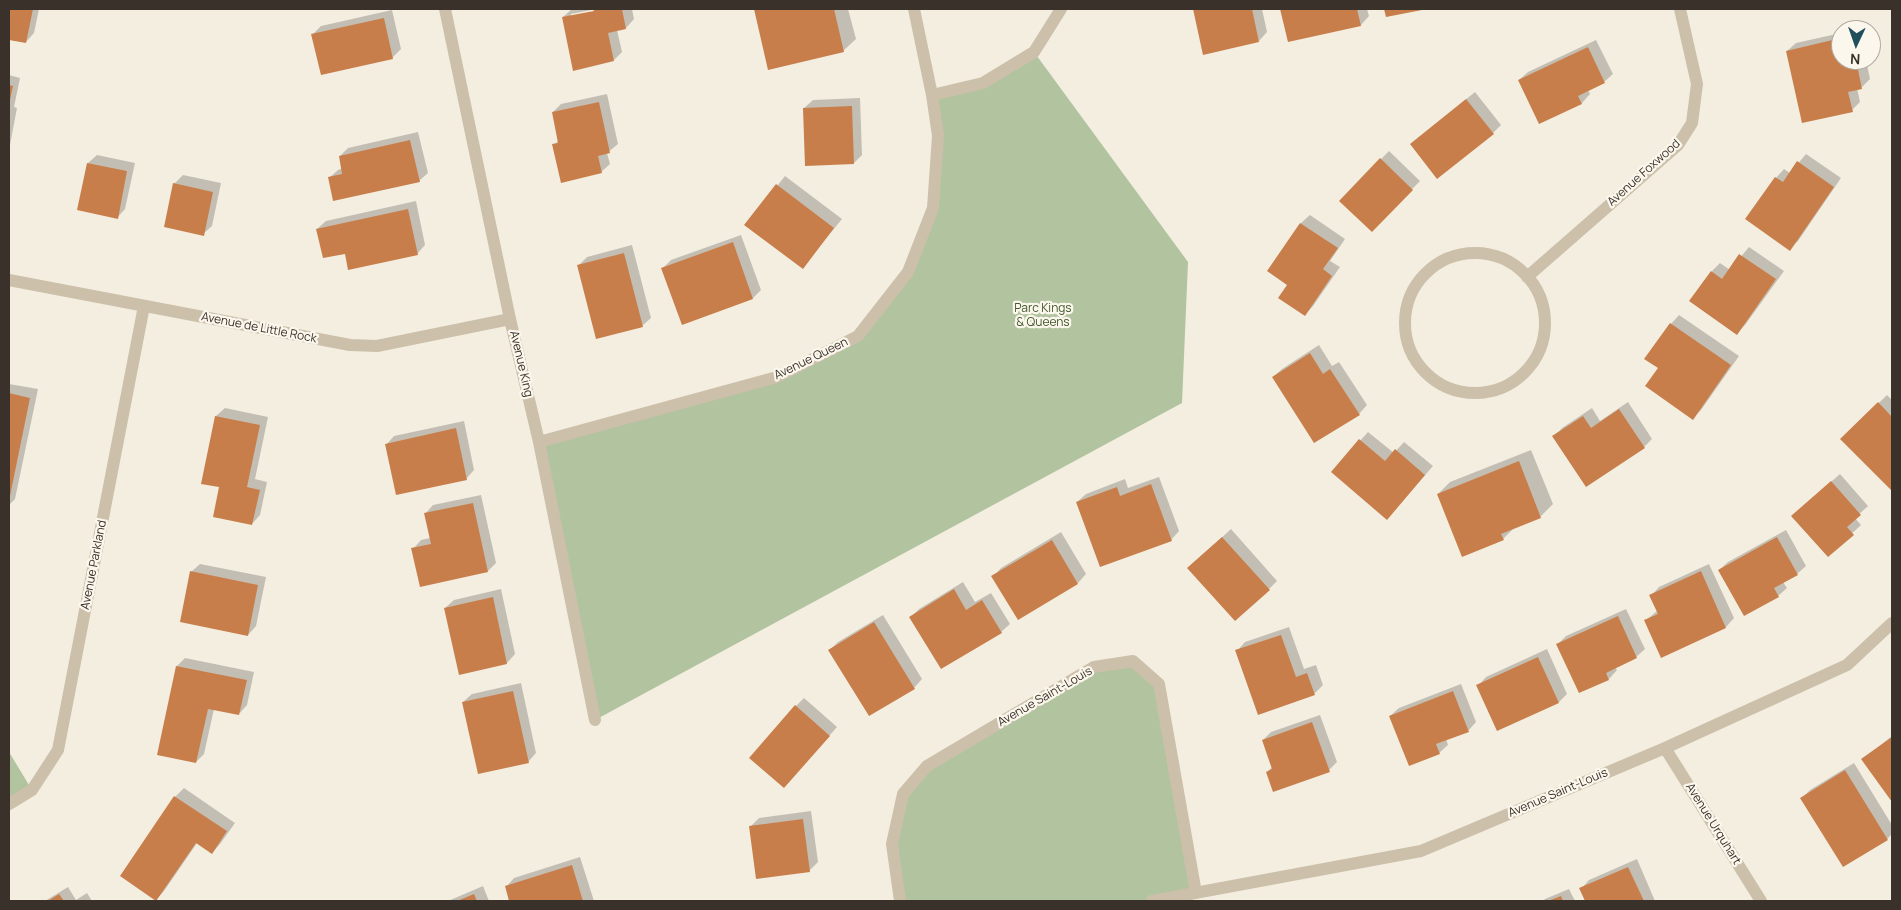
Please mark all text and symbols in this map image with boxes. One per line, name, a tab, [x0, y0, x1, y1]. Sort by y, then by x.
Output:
north arrow	[1831, 20, 1881, 70]
text: N	[1850, 50, 1861, 69]
street label: Avenue Foxwood	[1605, 137, 1683, 209]
park label: Parc Kings & Queens	[1014, 302, 1072, 330]
street label: Avenue de Little Rock	[200, 310, 318, 346]
street label: Avenue King	[506, 329, 536, 399]
street label: Avenue Queen	[772, 335, 850, 383]
street label: Avenue Parkland	[78, 519, 110, 611]
street label: Avenue Saint-Louis	[995, 664, 1095, 730]
street label: Avenue Saint-Louis	[1506, 766, 1610, 820]
street label: Avenue Urquhart	[1682, 781, 1744, 867]

